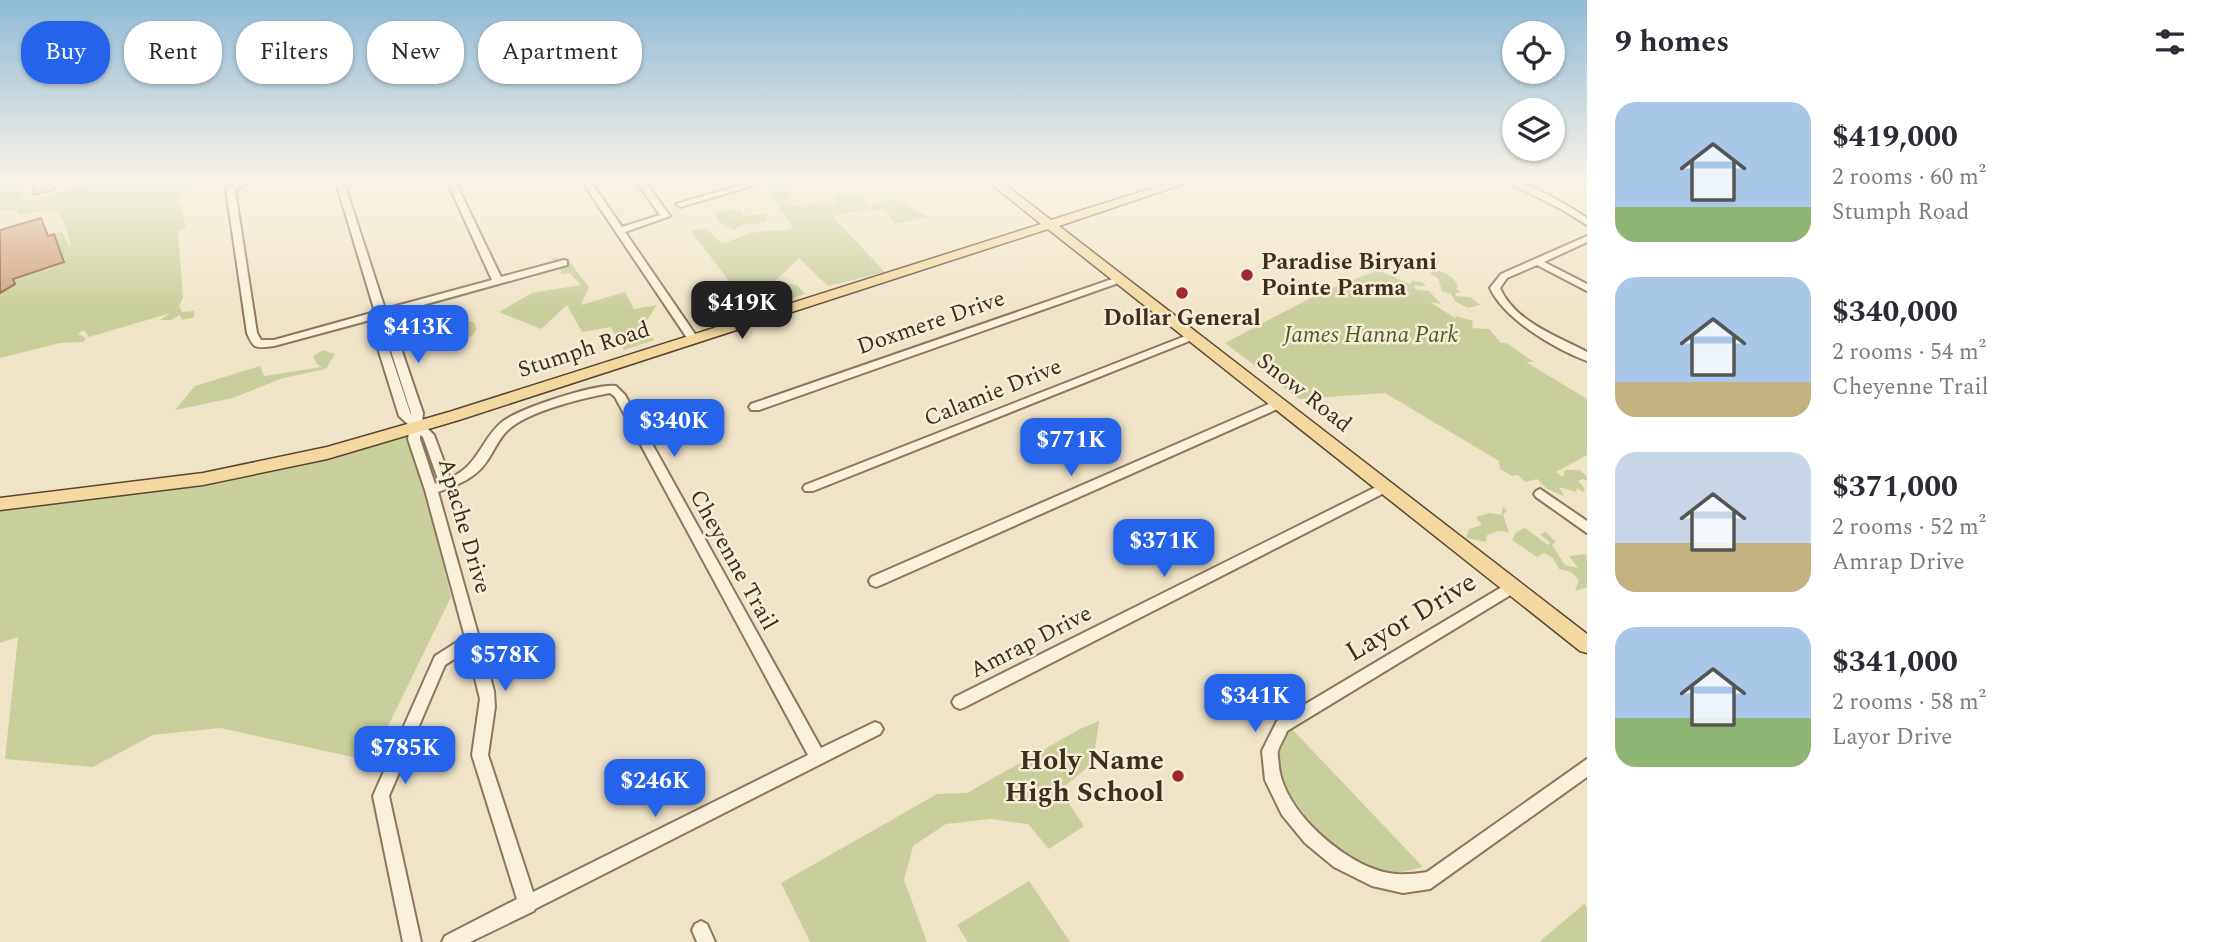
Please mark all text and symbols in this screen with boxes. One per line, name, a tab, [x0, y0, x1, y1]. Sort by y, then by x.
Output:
text: 9 homes	[1615, 19, 1729, 65]
chip: Buy	[21, 21, 110, 84]
chip: Rent	[124, 21, 222, 84]
chip: Filters	[236, 21, 353, 84]
chip: New	[367, 21, 464, 84]
chip: Apartment	[478, 21, 642, 84]
map controls	[1502, 21, 1565, 161]
button: locate	[1502, 21, 1565, 84]
icon: filters	[2151, 23, 2189, 61]
button: layers	[1502, 98, 1565, 161]
text: $419,000	[1832, 114, 1958, 160]
icon: home	[1671, 130, 1755, 214]
text: 2 rooms · 60 m²	[1832, 160, 1986, 195]
text: Stumph Road	[1832, 195, 1969, 230]
place label: Paradise Biryani Pointe Parma	[1261, 245, 1437, 306]
marker: Paradise Biryani Pointe Parma	[1239, 267, 1255, 283]
street label: Doxmere Drive	[852, 281, 1010, 365]
pin: $419K	[693, 282, 791, 341]
marker: Dollar General	[1174, 285, 1190, 301]
text: $419K	[707, 286, 777, 321]
text: $340,000	[1832, 289, 1958, 335]
place label: Dollar General	[1103, 301, 1261, 336]
icon: home	[1671, 305, 1755, 389]
pin: $413K	[369, 306, 467, 365]
text: $413K	[383, 310, 453, 345]
street label: Stumph Road	[513, 312, 655, 388]
park label: James Hanna Park	[1282, 318, 1458, 353]
text: 2 rooms · 54 m²	[1832, 335, 1986, 370]
street label: Snow Road	[1249, 344, 1359, 442]
street label: Calamie Drive	[919, 349, 1067, 437]
text: Cheyenne Trail	[1832, 370, 1988, 405]
pin: $340K	[625, 400, 723, 459]
text: $340K	[639, 404, 709, 439]
pin: $771K	[1022, 419, 1120, 478]
text: $771K	[1036, 423, 1106, 458]
street label: Apache Drive	[428, 454, 500, 598]
text: $371,000	[1832, 464, 1958, 510]
icon: home	[1671, 480, 1755, 564]
street label: Cheyenne Trail	[680, 483, 786, 637]
text: 2 rooms · 52 m²	[1832, 510, 1986, 545]
pin: $371K	[1115, 520, 1213, 579]
text: $371K	[1129, 524, 1199, 559]
text: Amrap Drive	[1832, 545, 1965, 580]
street label: Layor Drive	[1337, 561, 1485, 673]
street label: Amrap Drive	[964, 596, 1098, 688]
pin: $578K	[456, 634, 554, 693]
text: $578K	[470, 638, 540, 673]
text: $341,000	[1832, 639, 1958, 685]
icon: home	[1671, 655, 1755, 739]
pin: $341K	[1206, 674, 1304, 734]
text: $341K	[1220, 679, 1290, 714]
text: 2 rooms · 58 m²	[1832, 685, 1986, 720]
text: Layor Drive	[1832, 720, 1952, 755]
pin: $785K	[356, 726, 454, 786]
text: $785K	[370, 731, 440, 766]
place label: Holy Name High School	[1005, 739, 1164, 814]
pin: $246K	[606, 760, 704, 819]
text: $246K	[620, 764, 690, 799]
marker: Holy Name High School	[1170, 768, 1186, 784]

